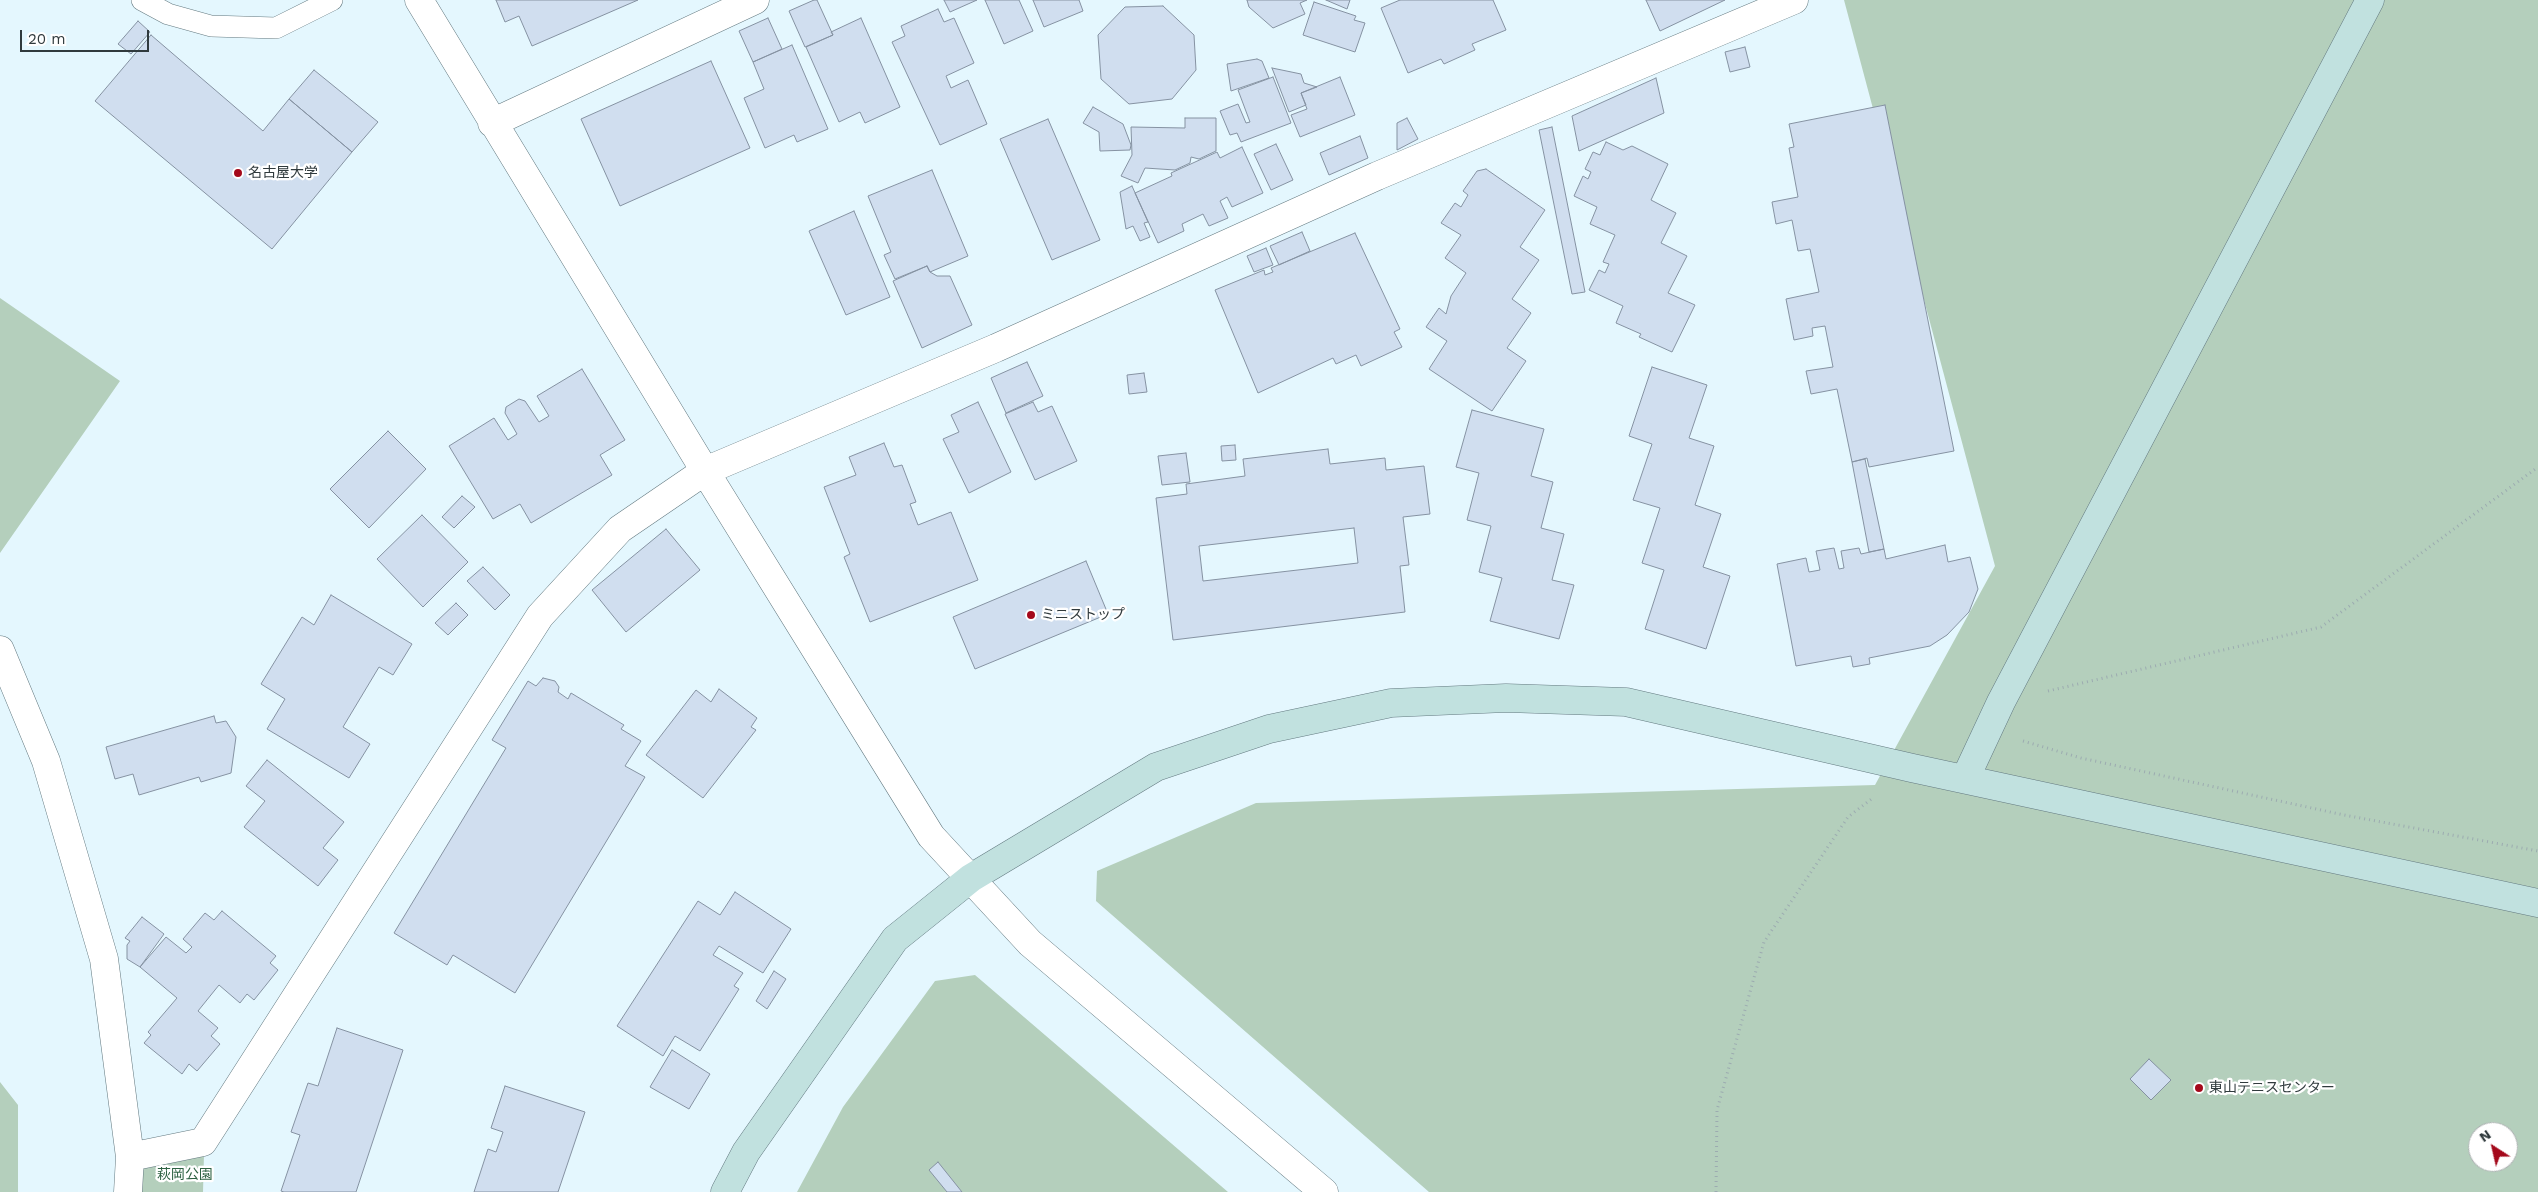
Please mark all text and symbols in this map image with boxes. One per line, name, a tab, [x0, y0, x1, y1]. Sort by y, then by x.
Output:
scale bar	[22, 20, 151, 52]
text: 20 m	[28, 30, 66, 48]
place label: 名古屋大学	[248, 165, 318, 181]
marker: 名古屋大学	[232, 167, 244, 179]
place label: ミニストップ	[1041, 607, 1125, 623]
marker: ミニストップ	[1025, 609, 1037, 621]
place label: 東山テニスセンター	[2209, 1080, 2335, 1096]
marker: 東山テニスセンター	[2193, 1082, 2205, 1094]
north arrow	[2468, 1122, 2518, 1172]
text: N	[2476, 1126, 2494, 1145]
park label: 萩岡公園	[157, 1167, 213, 1183]

